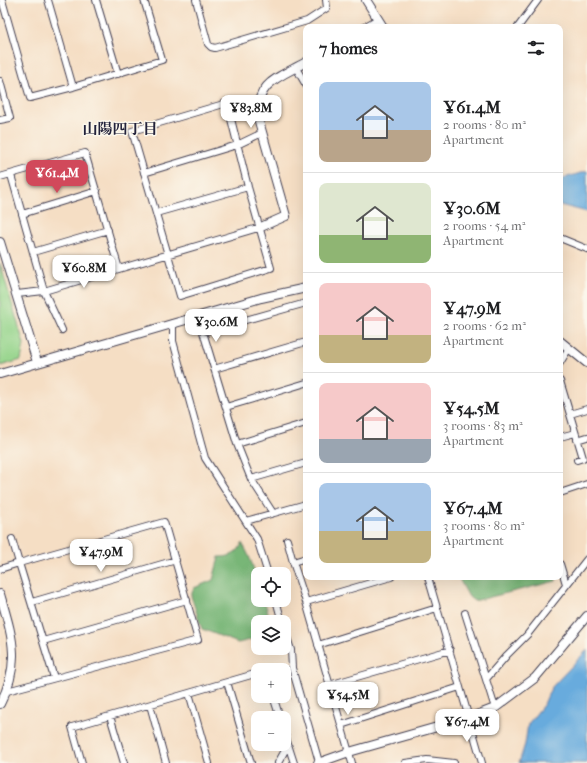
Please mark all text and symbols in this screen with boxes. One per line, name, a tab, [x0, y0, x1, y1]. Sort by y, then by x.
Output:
icon: filters	[525, 37, 547, 59]
text: 7 homes	[319, 38, 378, 58]
pin: ¥83.8M	[218, 95, 284, 129]
text: ¥61.4M	[443, 97, 501, 117]
icon: home	[351, 98, 399, 146]
text: ¥83.8M	[230, 100, 272, 115]
text: 2 rooms · 80 m²	[443, 117, 526, 132]
district label: 山陽四丁目	[82, 120, 158, 138]
text: Apartment	[443, 132, 504, 147]
pin: ¥61.4M	[24, 160, 90, 194]
text: ¥61.4M	[35, 165, 79, 180]
text: ¥30.6M	[443, 198, 501, 218]
icon: home	[351, 199, 399, 247]
text: 2 rooms · 54 m²	[443, 218, 525, 233]
text: Apartment	[443, 233, 504, 248]
pin: ¥60.8M	[51, 255, 117, 289]
text: ¥60.8M	[61, 260, 107, 275]
text: ¥47.9M	[443, 298, 501, 318]
icon: home	[351, 299, 399, 347]
pin: ¥30.6M	[183, 309, 249, 343]
text: ¥30.6M	[194, 314, 238, 329]
text: 2 rooms · 62 m²	[443, 318, 526, 333]
text: Apartment	[443, 333, 504, 348]
text: ¥54.5M	[443, 398, 500, 418]
icon: home	[351, 399, 399, 447]
text: 3 rooms · 83 m²	[443, 418, 523, 433]
text: Apartment	[443, 433, 504, 448]
text: ¥67.4M	[443, 498, 503, 518]
icon: home	[351, 499, 399, 547]
text: 3 rooms · 80 m²	[443, 518, 524, 533]
text: Apartment	[443, 533, 504, 548]
pin: ¥47.9M	[68, 539, 134, 573]
text: ¥47.9M	[79, 544, 123, 559]
map controls	[251, 567, 291, 751]
button: locate	[251, 567, 291, 607]
button: layers	[251, 615, 291, 655]
button: +	[251, 663, 291, 703]
pin: ¥54.5M	[315, 682, 381, 716]
text: ¥54.5M	[326, 687, 370, 702]
pin: ¥67.4M	[434, 709, 500, 743]
button: −	[251, 711, 291, 751]
text: ¥67.4M	[444, 714, 490, 729]

